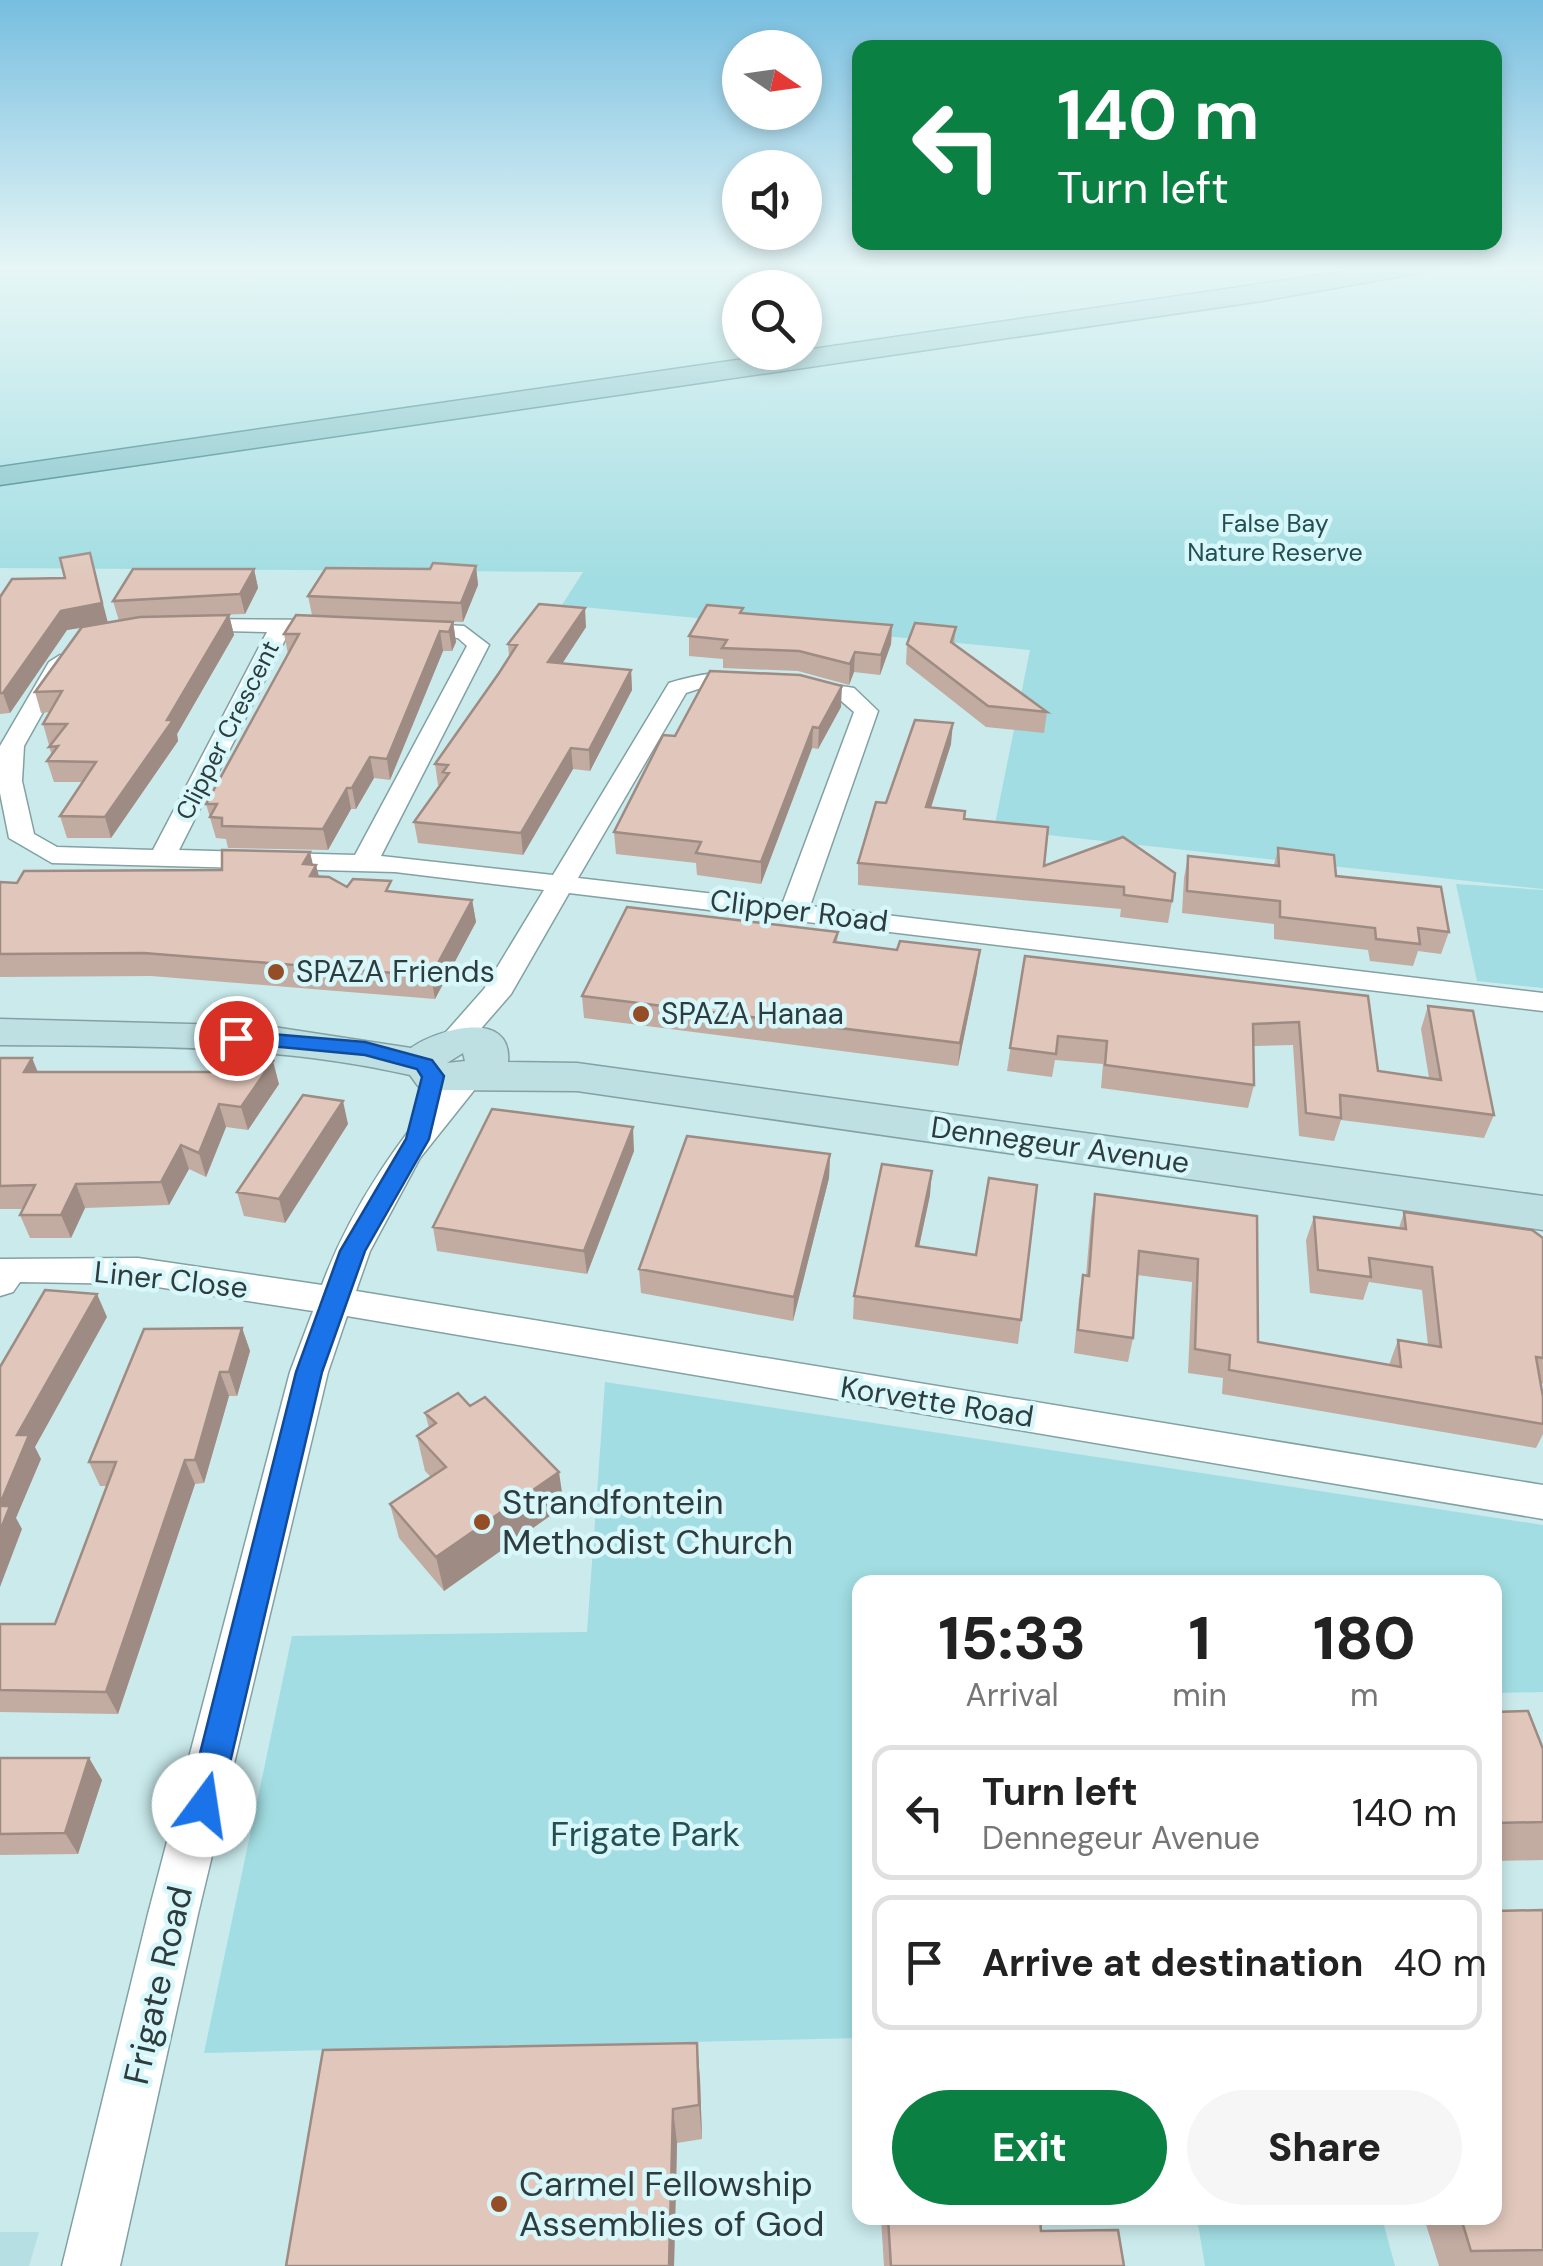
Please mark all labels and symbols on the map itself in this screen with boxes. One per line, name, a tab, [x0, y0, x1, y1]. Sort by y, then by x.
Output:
north arrow	[722, 30, 822, 130]
park label: False Bay Nature Reserve	[1187, 507, 1363, 569]
street label: Clipper Crescent	[168, 635, 287, 825]
street label: Clipper Road	[708, 880, 890, 941]
place label: SPAZA Friends	[296, 952, 495, 991]
marker: SPAZA Friends	[265, 961, 287, 983]
place label: SPAZA Hanaa	[661, 994, 844, 1033]
pin	[194, 996, 279, 1081]
marker: SPAZA Hanaa	[630, 1003, 652, 1025]
street label: Dennegeur Avenue	[928, 1107, 1192, 1182]
street label: Liner Close	[92, 1252, 250, 1307]
street label: Korvette Road	[838, 1367, 1036, 1436]
place label: Strandfontein Methodist Church	[502, 1479, 793, 1565]
marker: Strandfontein Methodist Church	[471, 1511, 493, 1533]
position arrow	[152, 1753, 256, 1857]
park label: Frigate Park	[550, 1811, 740, 1857]
street label: Frigate Road	[113, 1881, 203, 2089]
place label: Carmel Fellowship Assemblies of God	[519, 2161, 825, 2247]
marker: Carmel Fellowship Assemblies of God	[488, 2193, 510, 2215]

